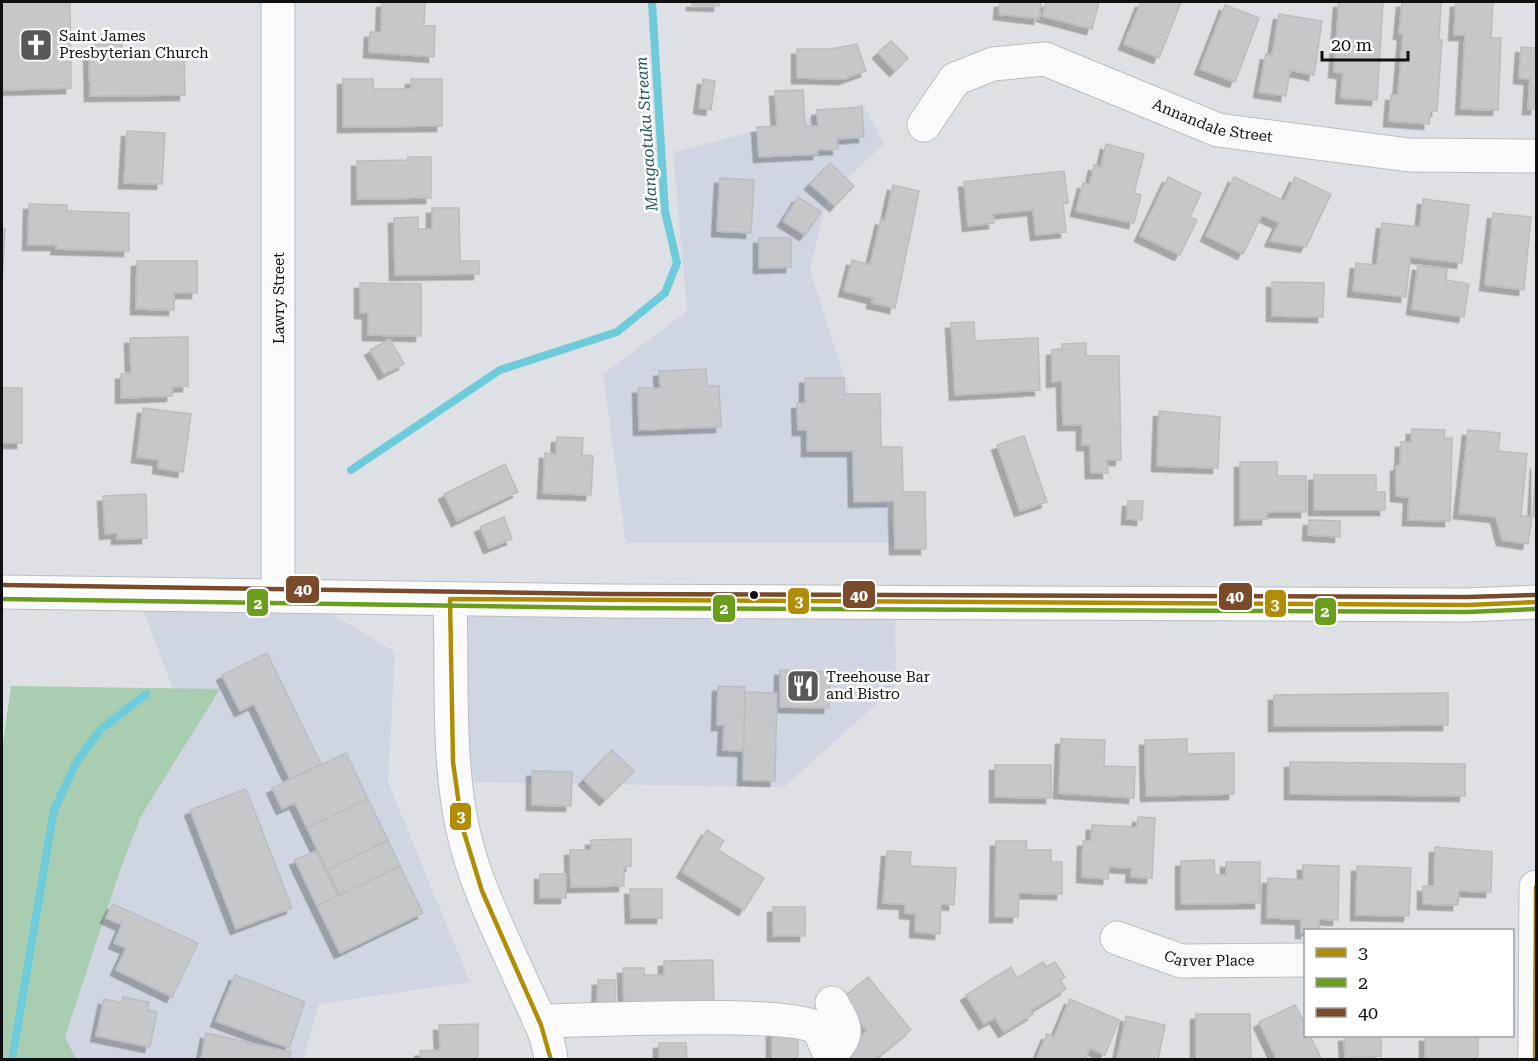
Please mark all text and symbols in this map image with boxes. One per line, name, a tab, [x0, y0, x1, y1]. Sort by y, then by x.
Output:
scale bar	[1322, 24, 1408, 62]
church icon: Saint James Presbyterian Church	[18, 27, 54, 63]
place label: Saint James Presbyterian Church	[59, 27, 209, 62]
text: 20 m	[1331, 34, 1372, 55]
water label: Mangaotuku Stream	[632, 56, 661, 213]
street label: Annandale Street	[1150, 95, 1274, 146]
street label: Lawry Street	[270, 252, 288, 344]
line badge: 40	[285, 575, 320, 604]
text: 40	[294, 580, 312, 599]
line badge: 40	[842, 580, 876, 609]
line badge: 40	[1218, 582, 1253, 611]
text: 40	[850, 586, 868, 605]
line badge: 3	[787, 587, 810, 615]
text: 40	[1226, 587, 1244, 606]
line badge: 2	[246, 588, 269, 617]
unlabelled marker	[748, 589, 760, 601]
line badge: 3	[1264, 589, 1287, 618]
text: 3	[795, 592, 804, 611]
text: 2	[254, 594, 263, 613]
line badge: 2	[712, 594, 736, 623]
text: 3	[1271, 595, 1280, 614]
line badge: 2	[1314, 597, 1337, 626]
text: 2	[720, 599, 729, 618]
text: 2	[1321, 602, 1330, 621]
restaurant icon: Treehouse Bar and Bistro	[785, 668, 821, 704]
place label: Treehouse Bar and Bistro	[826, 668, 930, 703]
line badge: 3	[449, 802, 472, 831]
text: 3	[457, 807, 466, 826]
legend	[1304, 929, 1514, 1037]
text: 3	[1358, 942, 1368, 963]
street label: Carver Place	[1162, 947, 1254, 970]
text: 2	[1358, 972, 1368, 993]
text: 40	[1358, 1002, 1378, 1023]

